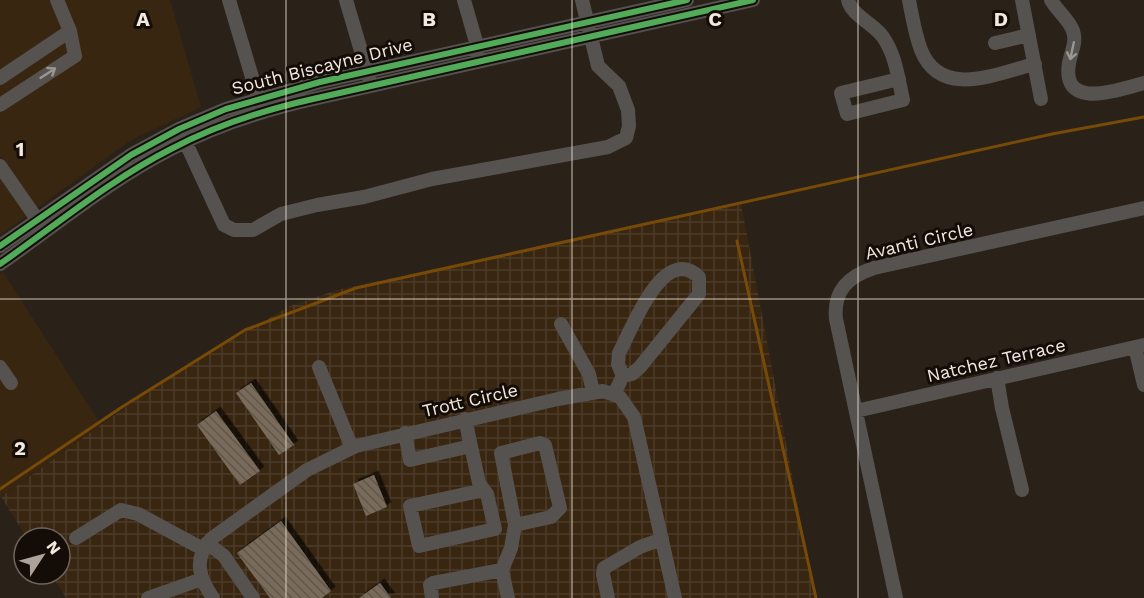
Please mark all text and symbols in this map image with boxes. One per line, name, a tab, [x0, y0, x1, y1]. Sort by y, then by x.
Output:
text: A	[136, 7, 150, 31]
text: B	[422, 7, 436, 31]
text: C	[708, 7, 722, 31]
text: D	[994, 7, 1008, 31]
street label: South Biscayne Drive	[229, 33, 415, 99]
one-way arrow	[1066, 41, 1077, 60]
one-way arrow	[39, 67, 56, 79]
text: 1	[16, 137, 24, 161]
street label: Avanti Circle	[863, 218, 975, 264]
street label: Natchez Terrace	[925, 334, 1067, 386]
street label: Trott Circle	[420, 379, 520, 421]
text: 2	[14, 436, 26, 460]
north arrow	[12, 526, 72, 586]
text: N	[43, 537, 65, 558]

